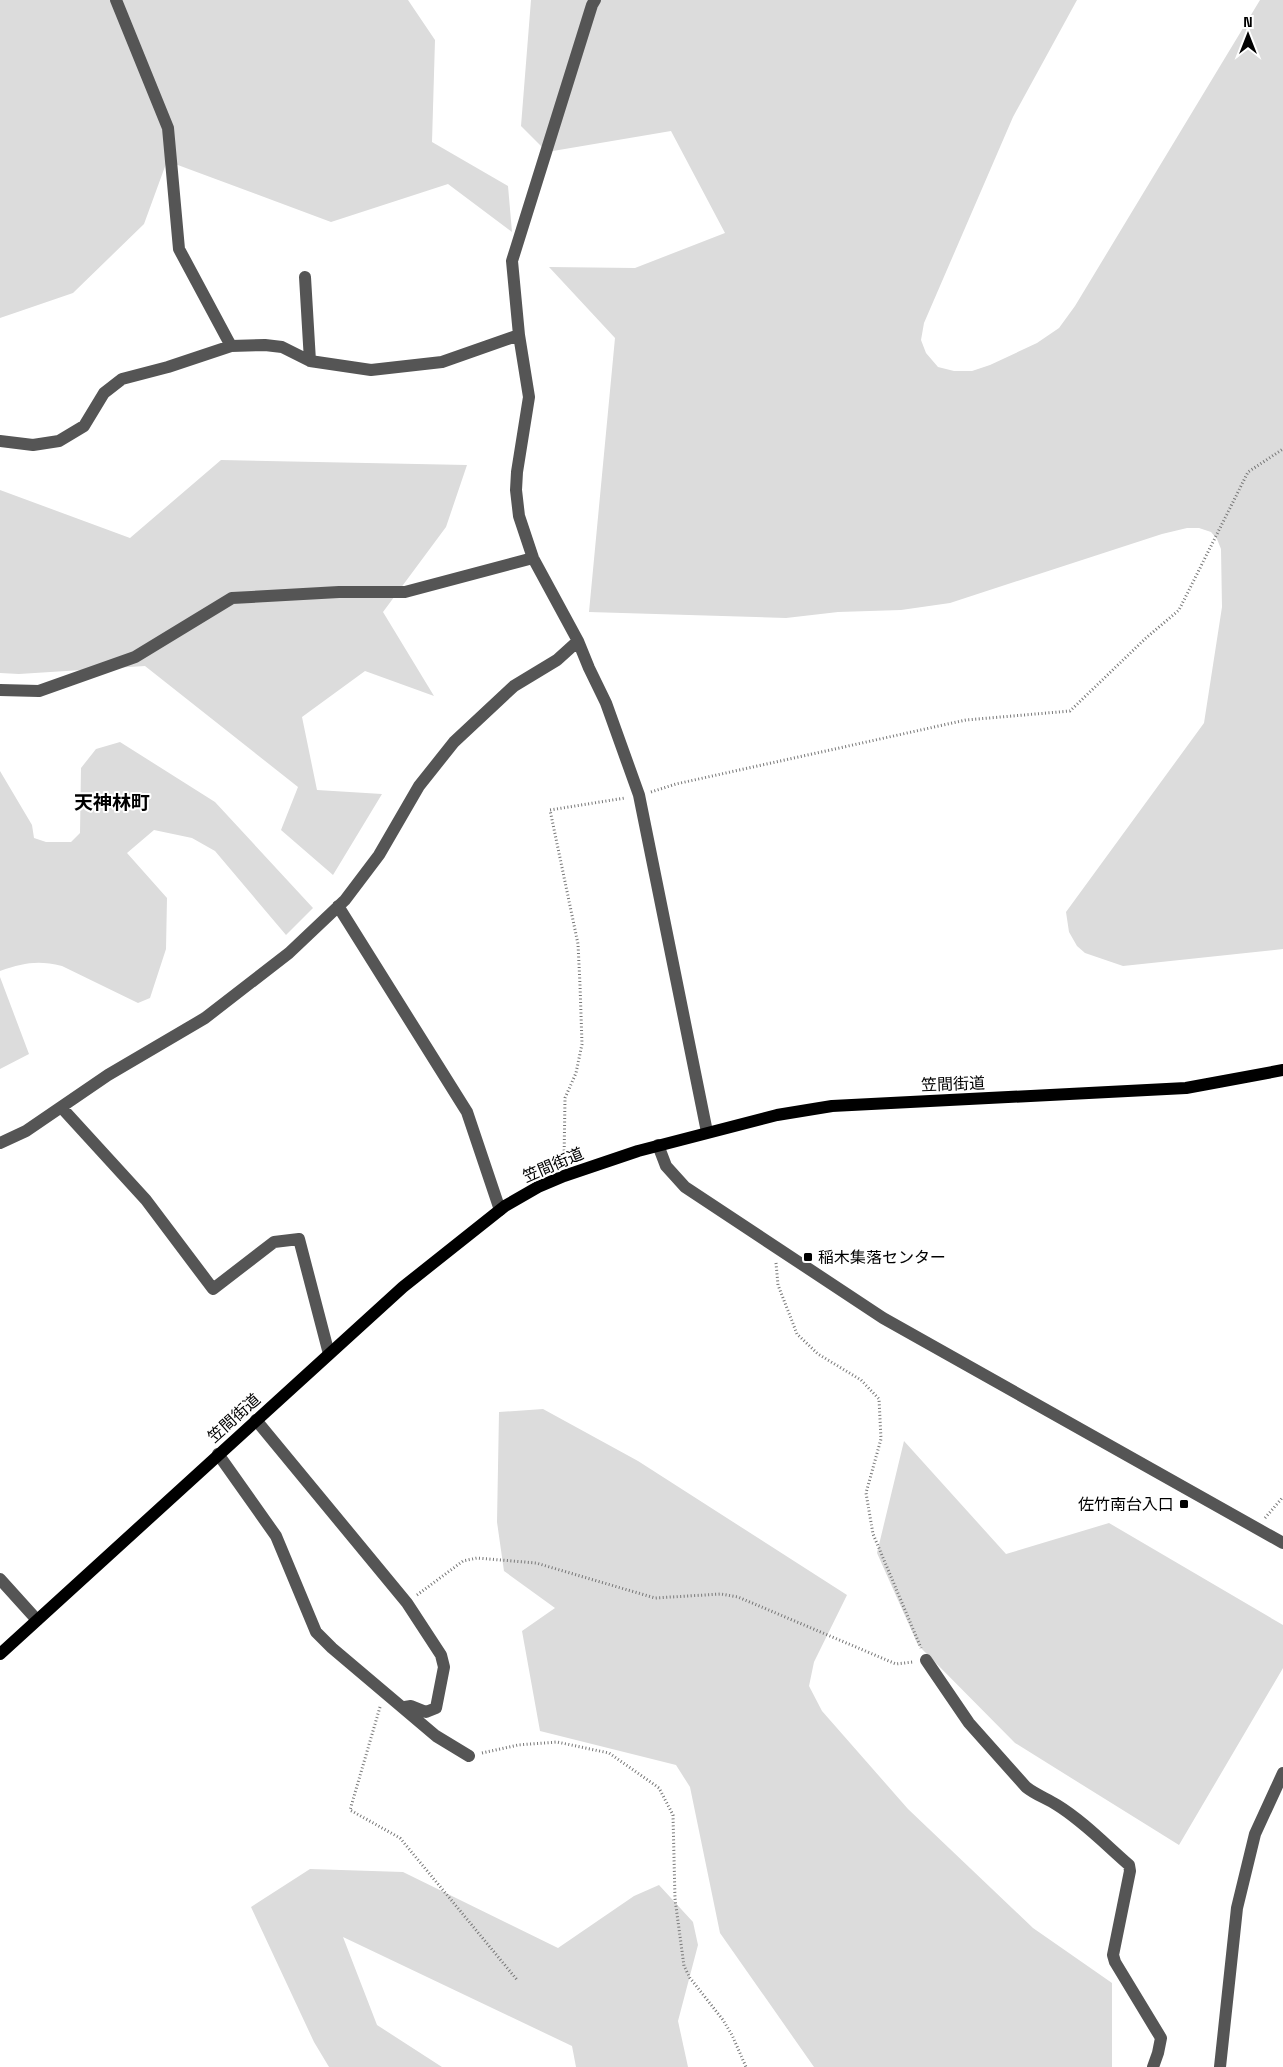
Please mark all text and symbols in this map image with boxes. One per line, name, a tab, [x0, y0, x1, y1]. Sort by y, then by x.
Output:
north arrow	[1223, 10, 1273, 60]
text: N	[1243, 13, 1253, 31]
district label: 天神林町	[74, 790, 150, 815]
street label: 笠間街道	[921, 1072, 985, 1096]
street label: 笠間街道	[519, 1143, 587, 1187]
place label: 稲木集落センター	[818, 1247, 946, 1268]
marker: 稲木集落センター	[802, 1251, 814, 1263]
street label: 笠間街道	[203, 1389, 265, 1447]
place label: 佐竹南台入口	[1078, 1494, 1174, 1515]
marker: 佐竹南台入口	[1178, 1498, 1190, 1510]

